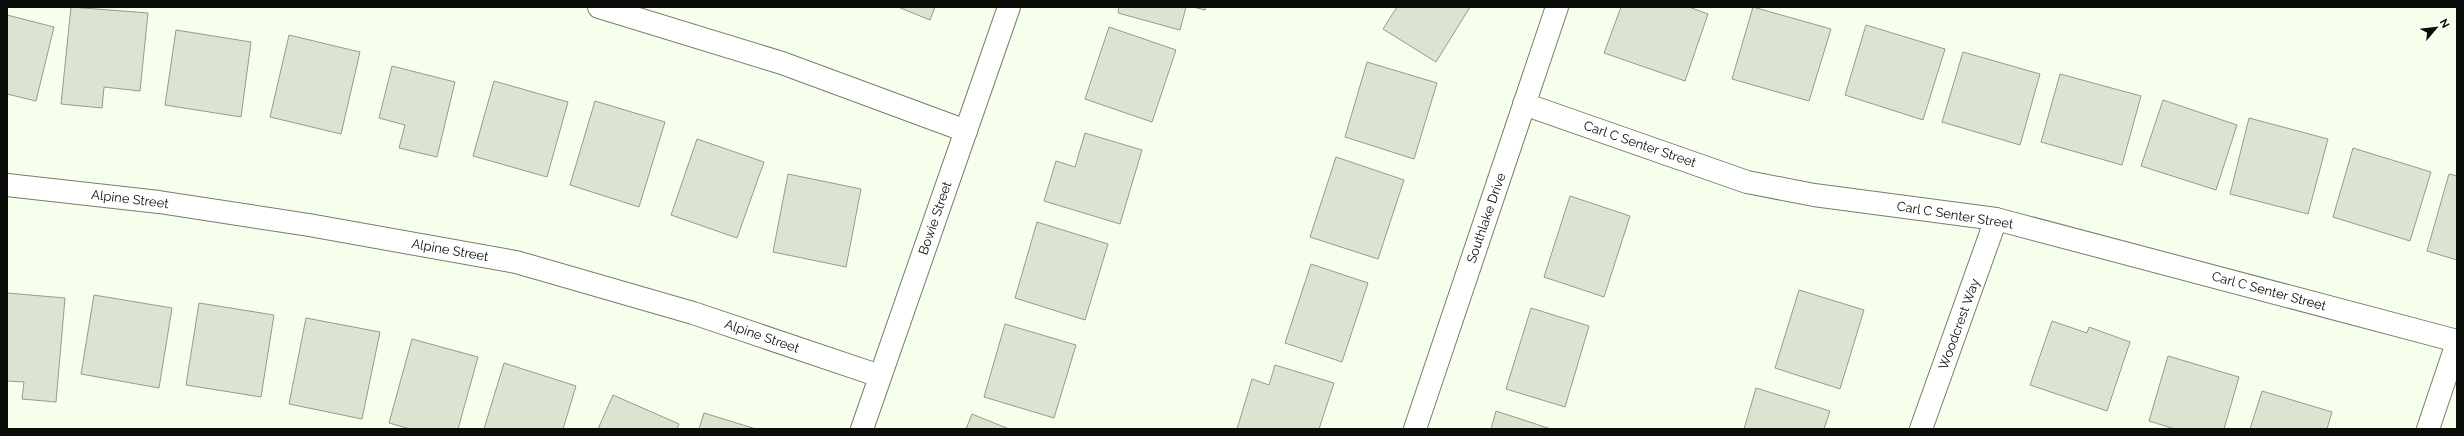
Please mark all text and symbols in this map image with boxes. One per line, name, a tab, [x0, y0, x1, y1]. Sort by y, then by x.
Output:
north arrow	[2416, 8, 2456, 48]
text: N	[2437, 17, 2452, 30]
street label: Carl C Senter Street	[1582, 118, 1699, 170]
street label: Southlake Drive	[1464, 171, 1509, 265]
street label: Bowie Street	[915, 179, 955, 257]
street label: Alpine Street	[91, 187, 170, 211]
street label: Carl C Senter Street	[1896, 198, 2015, 232]
street label: Alpine Street	[410, 236, 490, 264]
street label: Carl C Senter Street	[2210, 269, 2328, 314]
street label: Woodcrest Way	[1936, 276, 1982, 372]
street label: Alpine Street	[723, 316, 802, 356]

